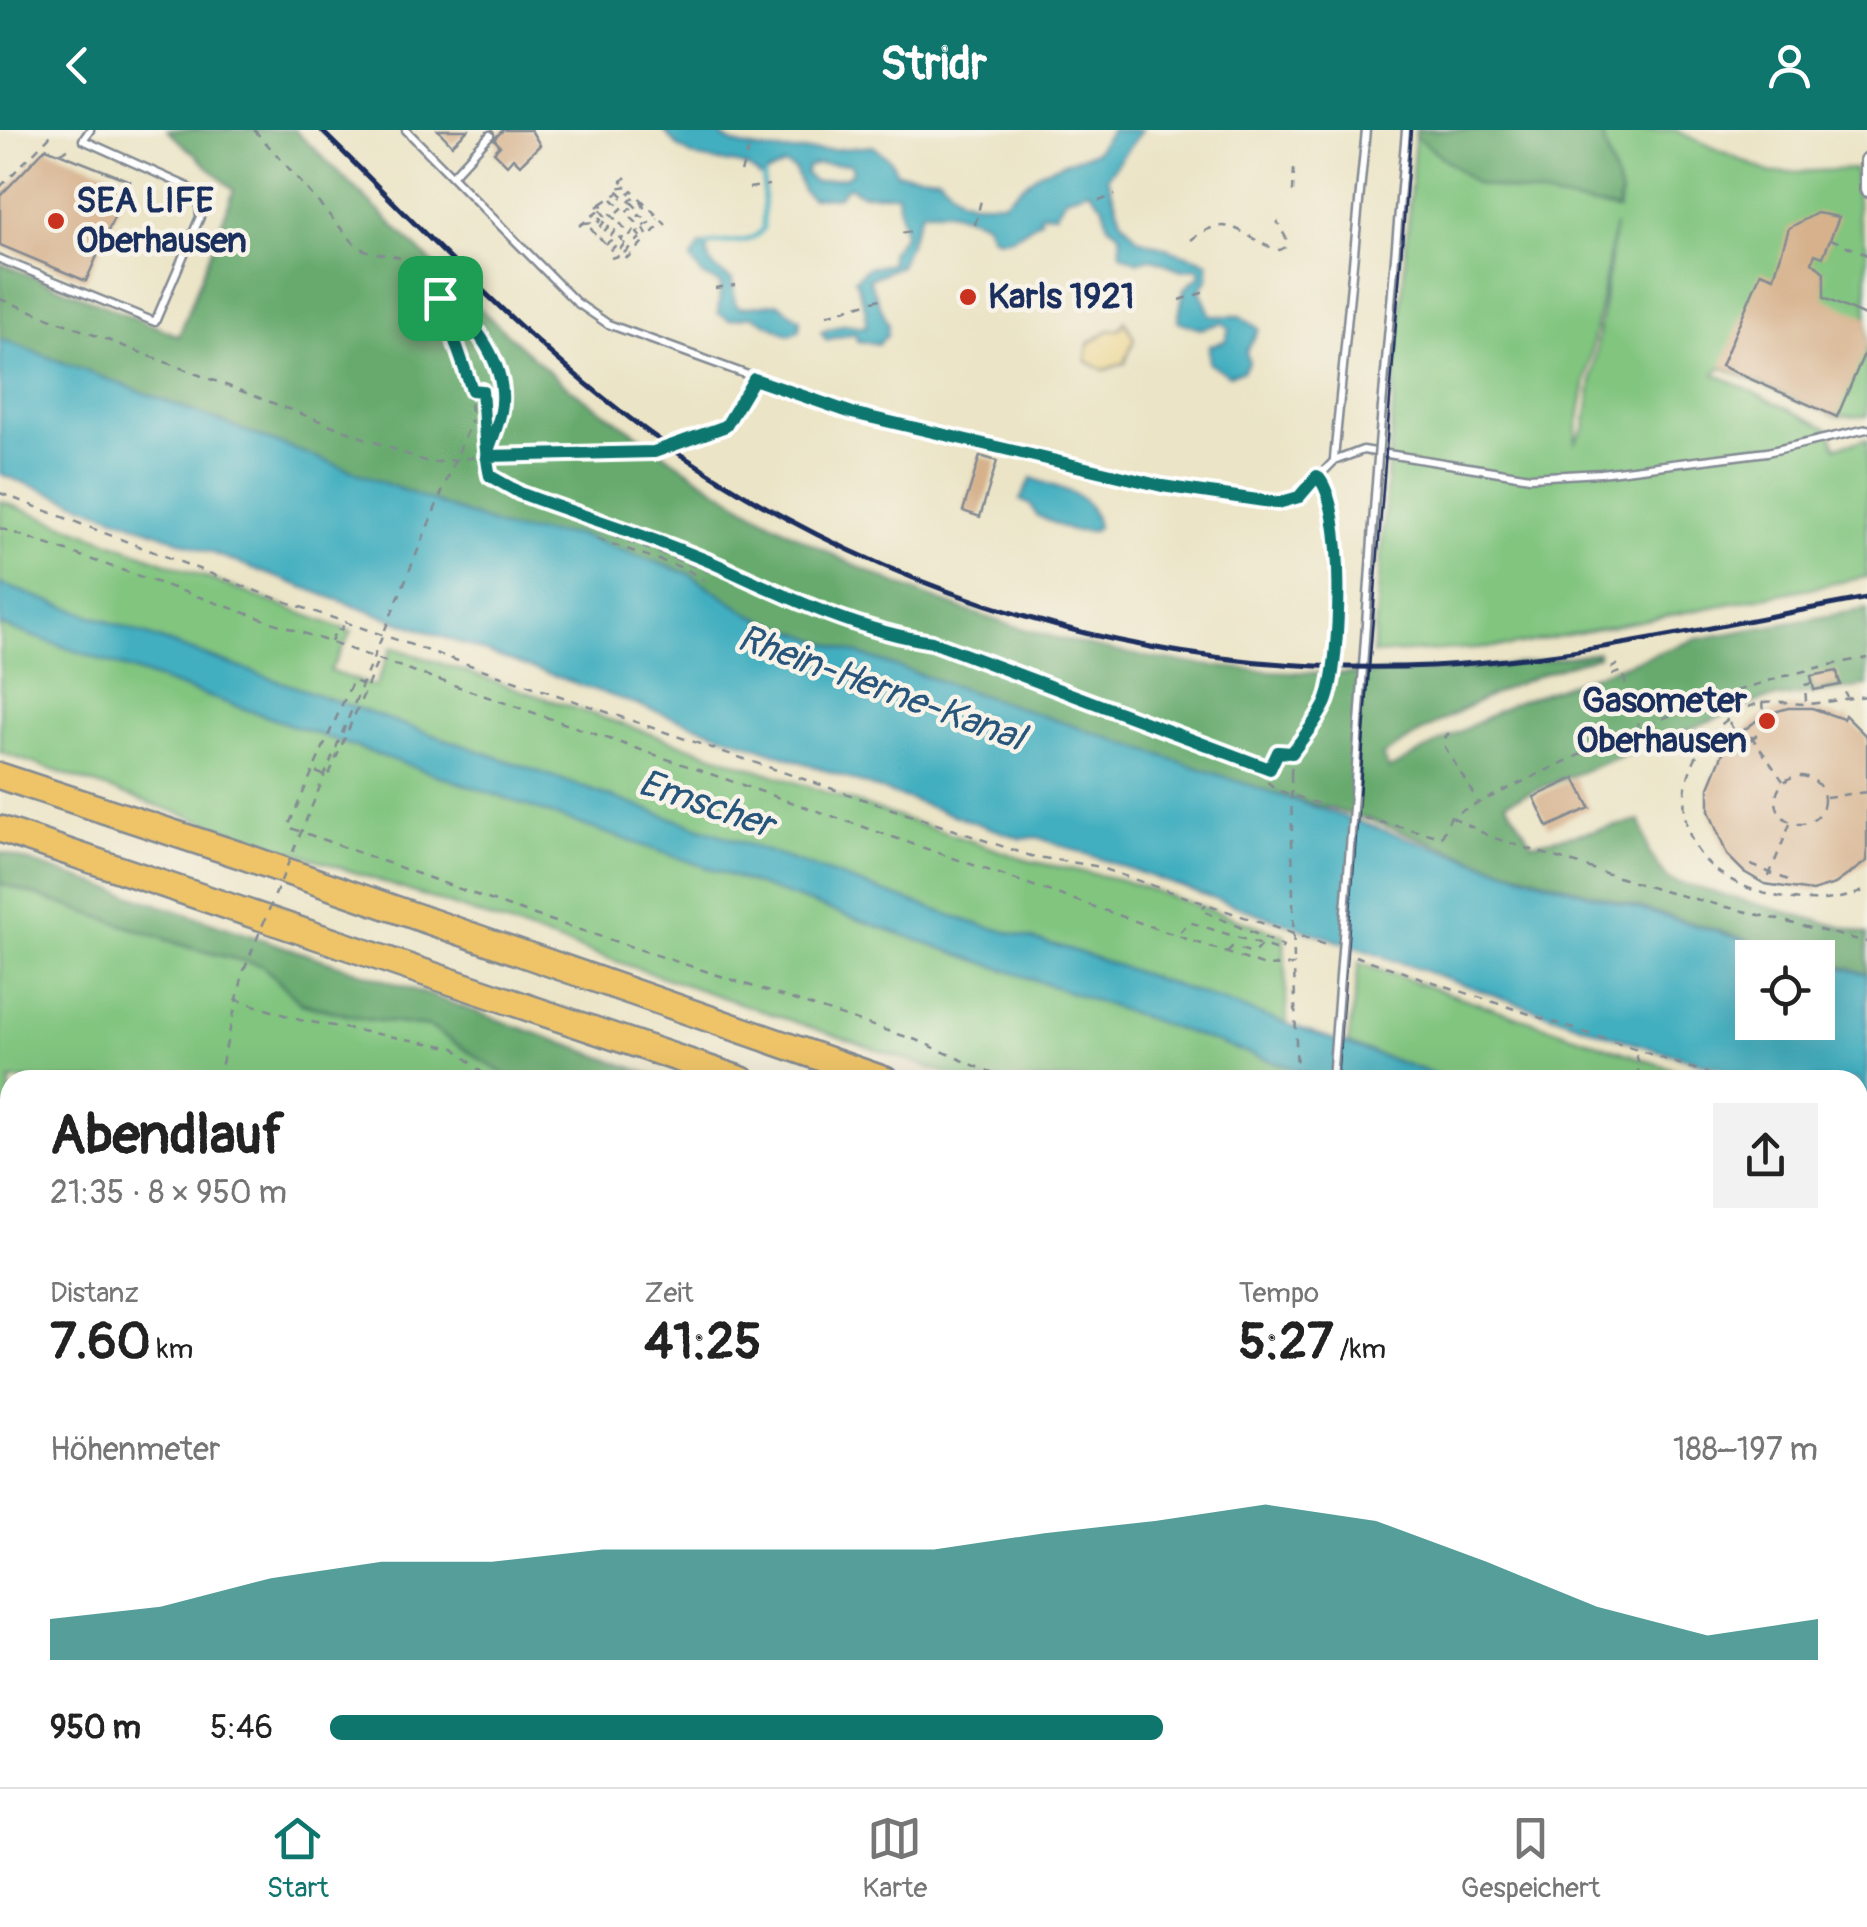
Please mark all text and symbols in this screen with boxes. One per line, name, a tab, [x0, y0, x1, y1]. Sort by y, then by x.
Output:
text: Stridr	[880, 37, 987, 93]
icon: back	[50, 38, 105, 93]
icon: person	[1762, 38, 1817, 93]
place label: SEA LIFE Oberhausen	[76, 179, 247, 263]
marker: SEA LIFE Oberhausen	[45, 210, 67, 232]
pin	[398, 256, 483, 341]
icon: arrive	[413, 271, 468, 326]
place label: Karls 1921	[988, 275, 1134, 319]
marker: Karls 1921	[957, 286, 979, 308]
water label: Rhein-Herne-Kanal	[731, 614, 1035, 763]
place label: Gasometer Oberhausen	[1576, 679, 1748, 763]
marker: Gasometer Oberhausen	[1756, 710, 1778, 732]
water label: Emscher	[632, 759, 784, 851]
map controls	[1735, 940, 1835, 1040]
button: locate	[1735, 940, 1835, 1040]
text: Abendlauf	[50, 1101, 284, 1170]
button: share	[1713, 1103, 1818, 1208]
text: 21:35 · 8 × 950 m	[50, 1173, 287, 1213]
text: Distanz	[50, 1276, 139, 1311]
text: Zeit	[644, 1276, 694, 1311]
text: Tempo	[1239, 1276, 1319, 1311]
text: 7.60	[50, 1311, 151, 1374]
text: 41:25	[644, 1311, 761, 1374]
text: 5:27	[1239, 1311, 1334, 1374]
text: km	[151, 1332, 193, 1367]
text: /km	[1334, 1332, 1386, 1367]
text: Höhenmeter	[50, 1430, 220, 1470]
text: 188–197 m	[1673, 1430, 1818, 1470]
text: 950 m	[50, 1708, 141, 1748]
text: 5:46	[210, 1708, 273, 1748]
tab: Start	[267, 1811, 329, 1906]
tab: Karte	[862, 1811, 927, 1906]
tab: Gespeichert	[1461, 1811, 1600, 1906]

